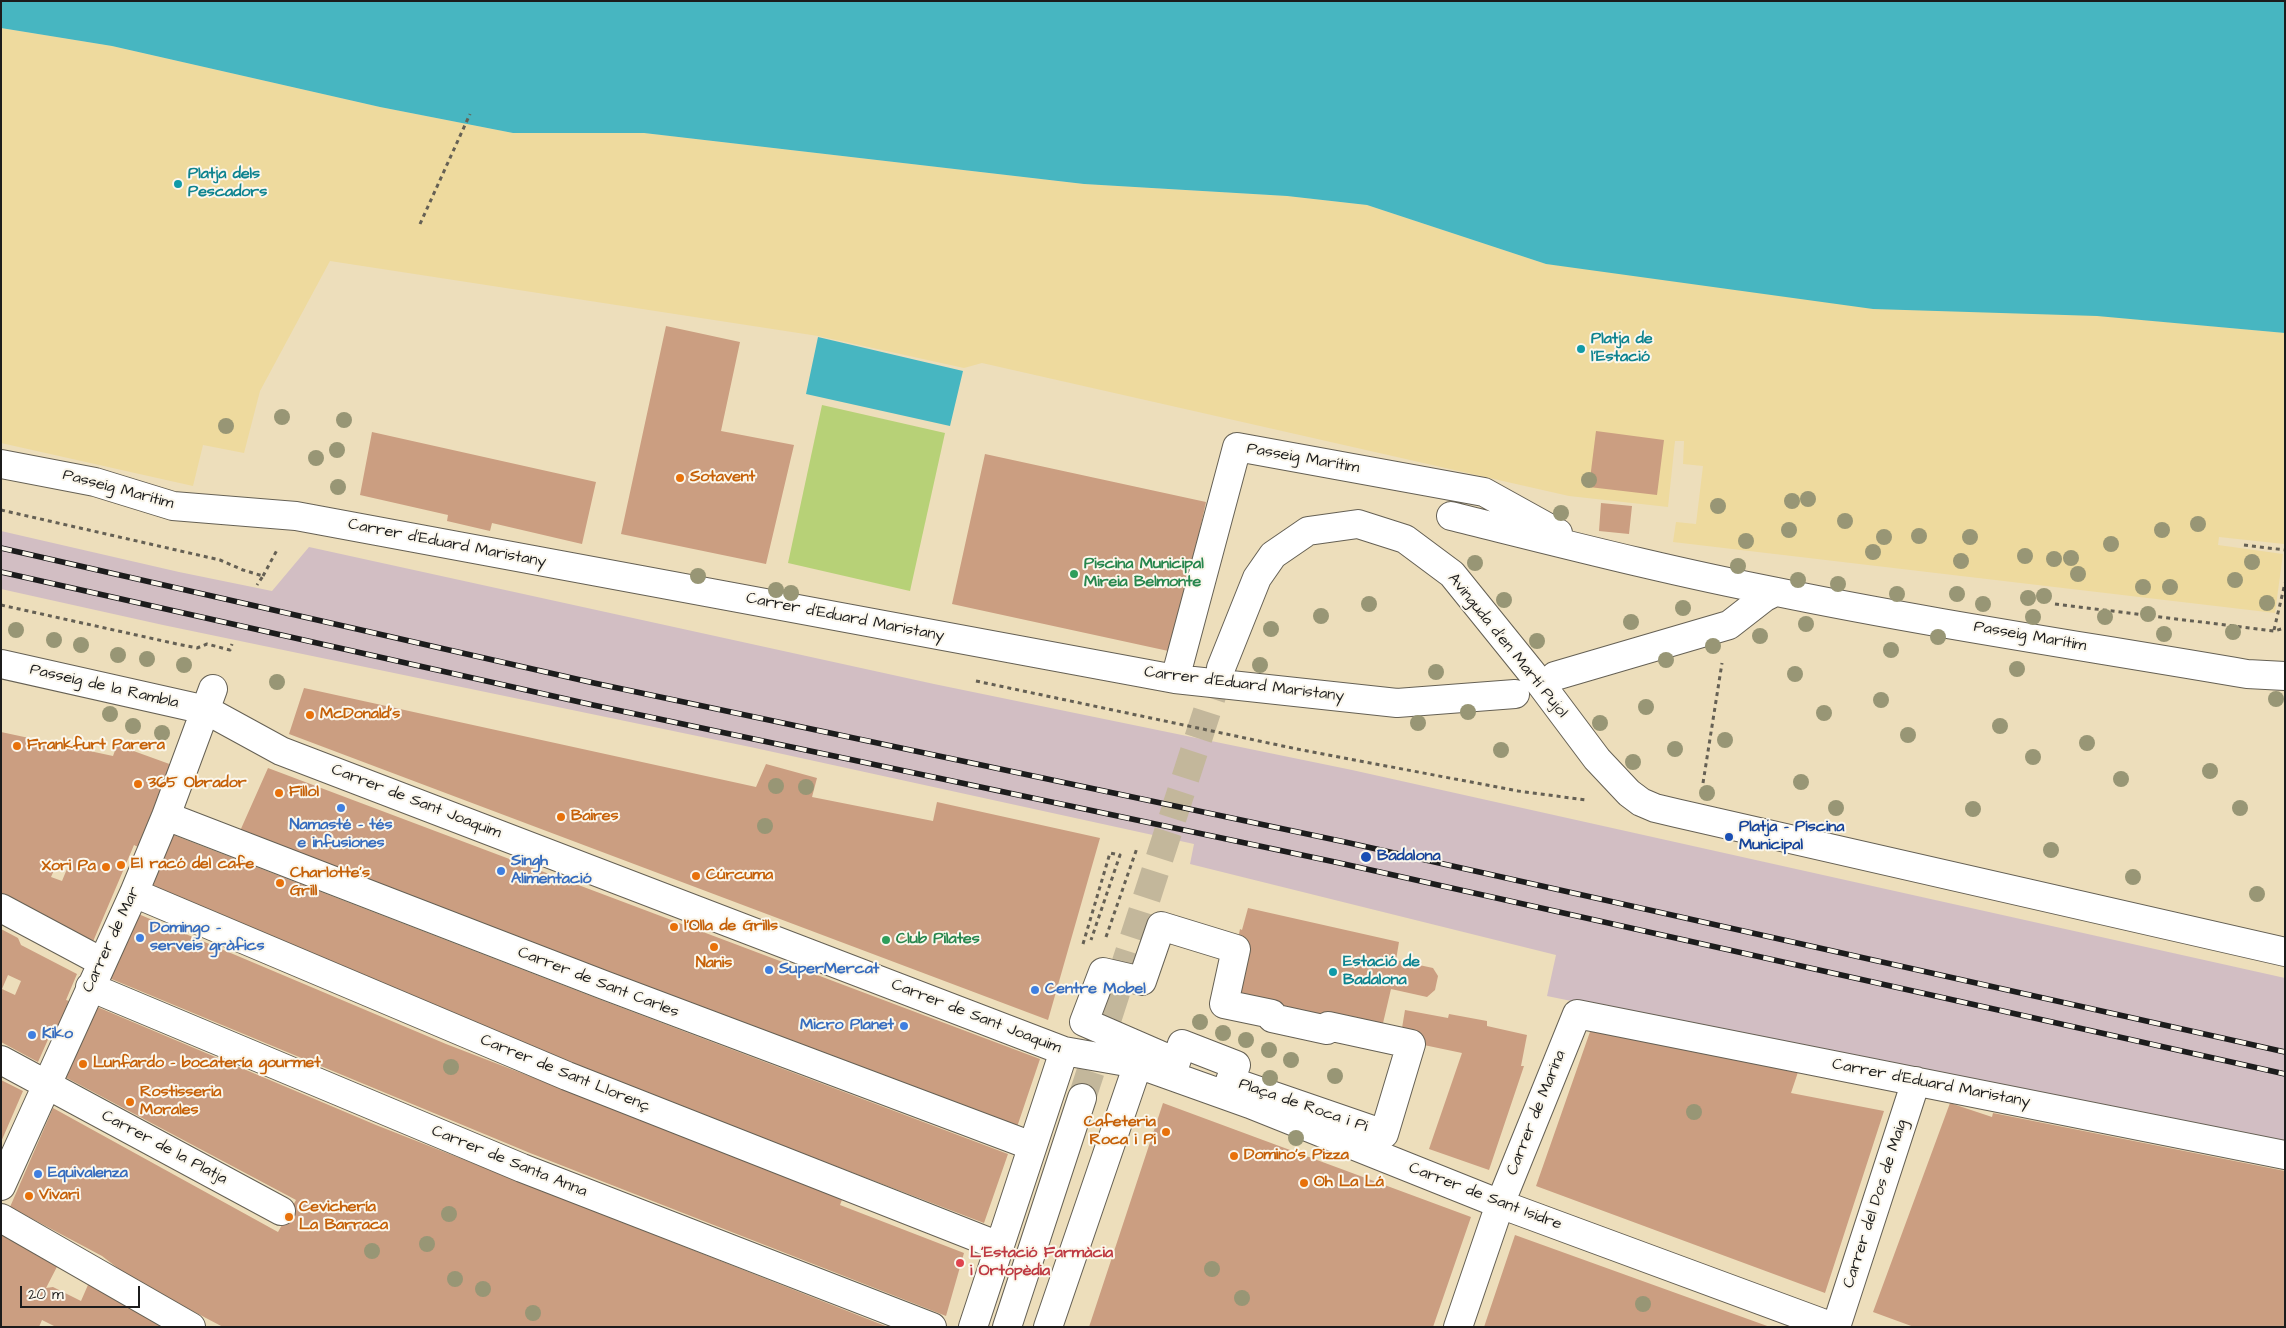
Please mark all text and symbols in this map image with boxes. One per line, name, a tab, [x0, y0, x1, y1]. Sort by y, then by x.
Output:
place label: Platja dels Pescadors	[188, 165, 267, 203]
marker: Platja dels Pescadors	[172, 178, 184, 190]
place label: Platja de l'Estació	[1591, 330, 1653, 368]
marker: Platja de l'Estació	[1575, 343, 1587, 355]
street label: Passeig Marítim	[1245, 440, 1361, 478]
street label: Passeig Marítim	[60, 466, 176, 514]
place label: Sotavent	[690, 468, 755, 488]
marker: Sotavent	[674, 472, 686, 484]
street label: Carrer d'Eduard Maristany	[346, 515, 548, 573]
place label: Piscina Municipal Mireia Belmonte	[1084, 555, 1204, 593]
marker: Piscina Municipal Mireia Belmonte	[1068, 568, 1080, 580]
street label: Avinguda d'en Martí Pujol	[1443, 570, 1571, 722]
street label: Carrer d'Eduard Maristany	[744, 589, 946, 647]
street label: Passeig Marítim	[1972, 618, 2088, 656]
street label: Passeig de la Rambla	[28, 661, 180, 713]
street label: Carrer d'Eduard Maristany	[1143, 663, 1345, 707]
place label: McDonald's	[320, 705, 400, 725]
marker: McDonald's	[304, 709, 316, 721]
place label: Frankfurt Parera	[27, 736, 165, 756]
marker: Frankfurt Parera	[11, 740, 23, 752]
street label: Carrer de Sant Joaquim	[328, 761, 504, 843]
place label: 365 Obrador	[148, 774, 247, 794]
marker: 365 Obrador	[132, 778, 144, 790]
place label: Fillol	[289, 783, 319, 803]
marker: Fillol	[273, 787, 285, 799]
marker: Namasté - tés e infusiones	[335, 802, 347, 814]
place label: Baires	[571, 807, 618, 827]
marker: Baires	[555, 811, 567, 823]
place label: Namasté - tés e infusiones	[290, 816, 392, 854]
place label: Platja - Piscina Municipal	[1739, 818, 1844, 856]
marker: Platja - Piscina Municipal	[1723, 831, 1735, 843]
place label: Badalona	[1377, 847, 1441, 867]
marker: Badalona	[1359, 850, 1373, 864]
place label: Singh Alimentació	[511, 852, 591, 890]
place label: El racó del cafe	[131, 855, 254, 875]
place label: Xori Pa	[41, 857, 96, 877]
marker: El racó del cafe	[115, 859, 127, 871]
marker: Xori Pa	[100, 861, 112, 873]
place label: Charlotte's Grill	[290, 864, 370, 902]
marker: Singh Alimentació	[495, 865, 507, 877]
place label: Cúrcuma	[706, 866, 773, 886]
marker: Cúrcuma	[690, 870, 702, 882]
marker: Charlotte's Grill	[274, 877, 286, 889]
street label: Carrer de Mar	[79, 884, 145, 996]
place label: l'Olla de Grills	[684, 917, 778, 937]
place label: Domingo - serveis gràfics	[150, 919, 265, 957]
marker: l'Olla de Grills	[668, 921, 680, 933]
place label: Club Pilates	[896, 930, 980, 950]
marker: Domingo - serveis gràfics	[134, 932, 146, 944]
marker: Club Pilates	[880, 934, 892, 946]
marker: Nanis	[708, 941, 720, 953]
street label: Carrer de Sant Carles	[515, 943, 681, 1023]
place label: Estació de Badalona	[1343, 953, 1420, 991]
place label: Nanis	[696, 954, 732, 974]
place label: SuperMercat	[779, 960, 879, 980]
marker: SuperMercat	[763, 964, 775, 976]
marker: Estació de Badalona	[1327, 966, 1339, 978]
street label: Carrer de Sant Joaquim	[888, 976, 1064, 1058]
place label: Centre Mobel	[1045, 980, 1146, 1000]
marker: Centre Mobel	[1029, 984, 1041, 996]
place label: Micro Planet	[800, 1016, 894, 1036]
marker: Micro Planet	[898, 1020, 910, 1032]
place label: Kiko	[42, 1025, 73, 1045]
marker: Kiko	[26, 1029, 38, 1041]
street label: Carrer de Sant Llorenç	[477, 1031, 653, 1117]
street label: Carrer de Marina	[1503, 1048, 1571, 1178]
place label: Lunfardo - bocatería gourmet	[93, 1054, 321, 1074]
street label: Carrer d'Eduard Maristany	[1830, 1055, 2032, 1113]
marker: Lunfardo - bocatería gourmet	[77, 1058, 89, 1070]
street label: Plaça de Roca i Pi	[1236, 1075, 1370, 1137]
place label: Rostisseria Morales	[140, 1083, 221, 1121]
marker: Rostisseria Morales	[124, 1096, 136, 1108]
street label: Carrer de la Platja	[98, 1107, 230, 1189]
place label: Cafeteria Roca i Pi	[1084, 1113, 1156, 1151]
street label: Carrer del Dos de Maig	[1840, 1117, 1912, 1291]
street label: Carrer de Santa Anna	[428, 1122, 590, 1202]
marker: Cafeteria Roca i Pi	[1160, 1126, 1172, 1138]
place label: Domino's Pizza	[1244, 1146, 1349, 1166]
marker: Domino's Pizza	[1228, 1150, 1240, 1162]
street label: Carrer de Sant Isidre	[1406, 1159, 1564, 1235]
place label: Equivalenza	[48, 1164, 128, 1184]
marker: Equivalenza	[32, 1168, 44, 1180]
place label: Oh La Lá	[1314, 1173, 1384, 1193]
marker: Oh La Lá	[1298, 1177, 1310, 1189]
place label: Vivari	[39, 1186, 79, 1206]
marker: Vivari	[23, 1190, 35, 1202]
place label: Cevichería La Barraca	[299, 1198, 388, 1236]
marker: Cevichería La Barraca	[283, 1211, 295, 1223]
place label: L'Estació Farmàcia i Ortopèdia	[970, 1244, 1113, 1282]
marker: L'Estació Farmàcia i Ortopèdia	[954, 1257, 966, 1269]
scale bar	[22, 1276, 142, 1308]
text: 20 m	[28, 1284, 64, 1305]

